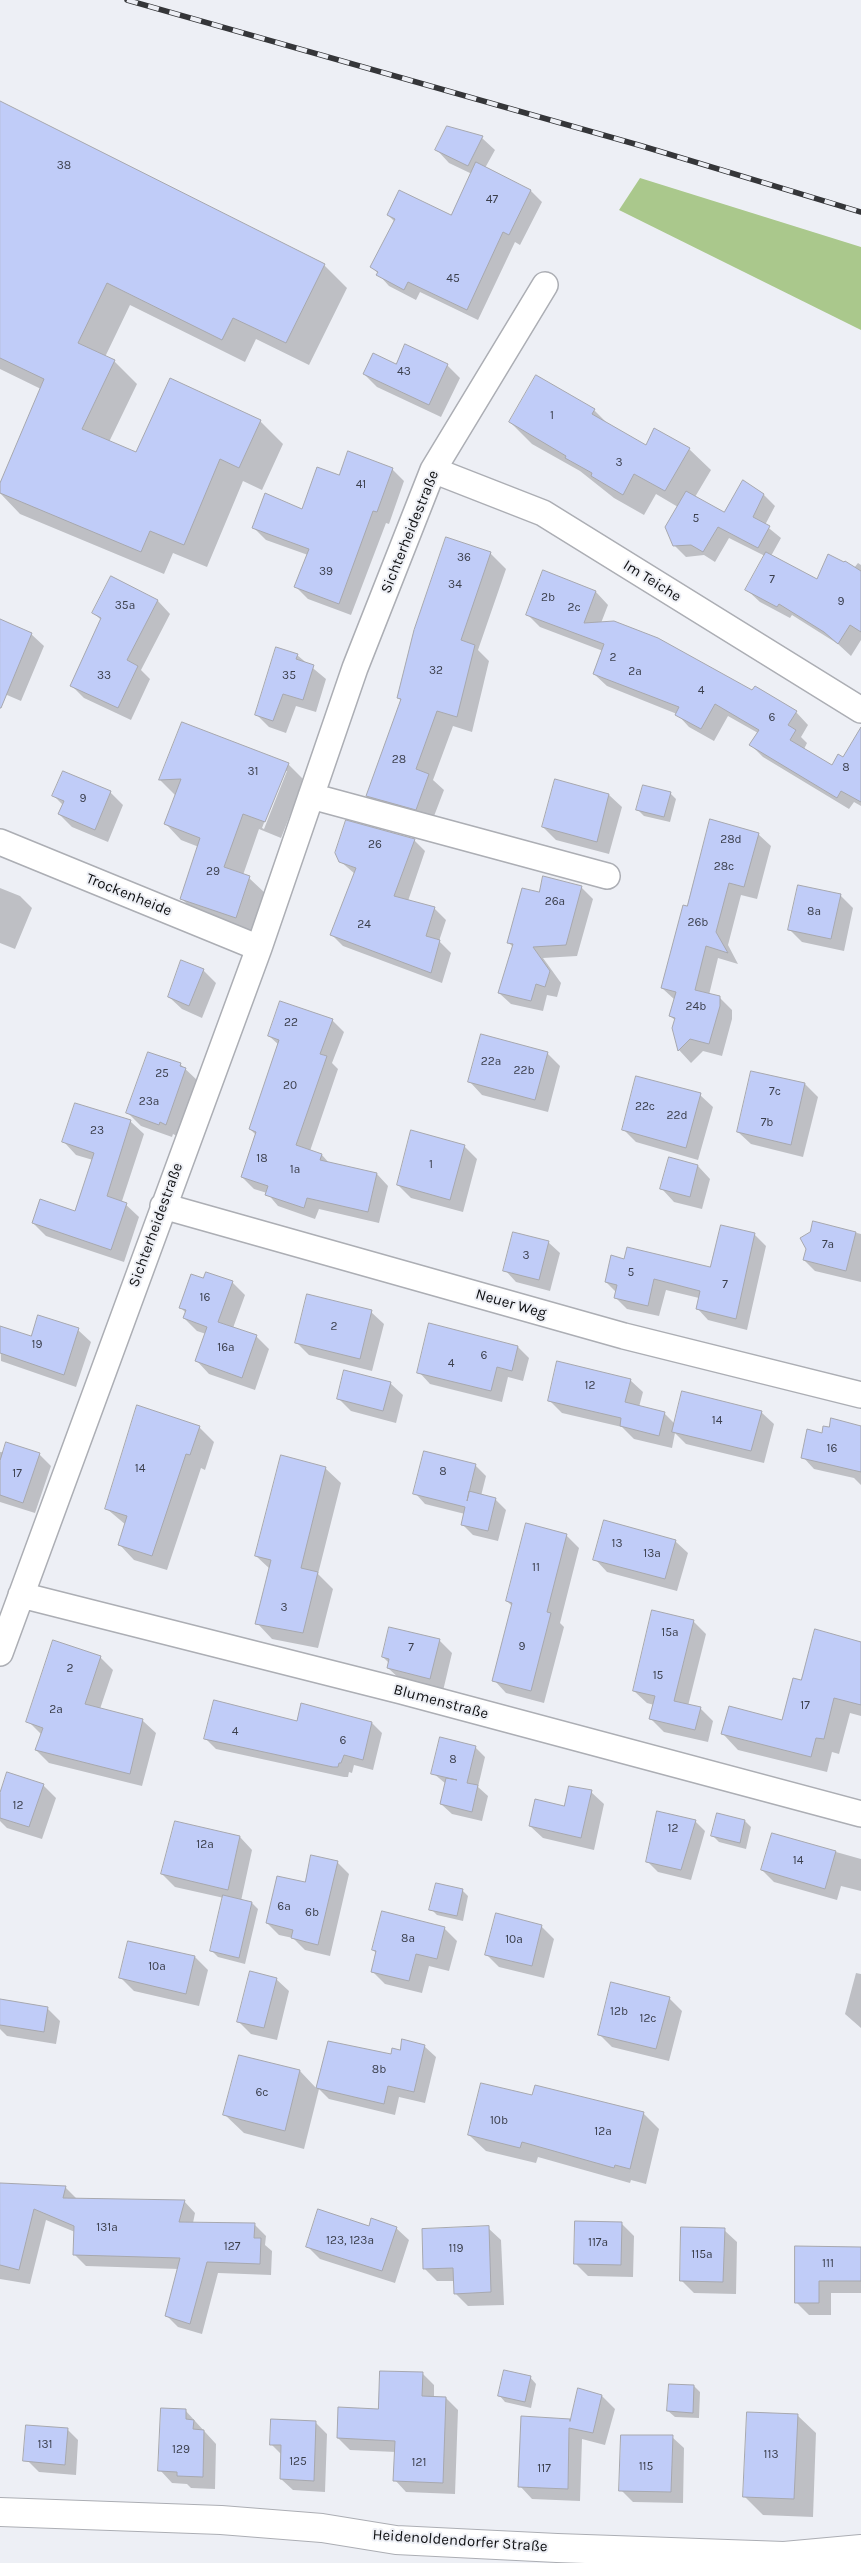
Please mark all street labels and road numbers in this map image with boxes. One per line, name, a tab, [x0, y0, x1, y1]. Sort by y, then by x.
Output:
street label: Sichterheidestraße	[377, 468, 443, 596]
street label: Im Teiche	[620, 556, 684, 606]
street label: Trockenheide	[84, 870, 174, 920]
street label: Sichterheidestraße	[125, 1160, 187, 1290]
street label: Neuer Weg	[474, 1285, 548, 1323]
street label: Blumenstraße	[392, 1681, 490, 1723]
street label: Heidenoldendorfer Straße	[372, 2526, 548, 2556]

